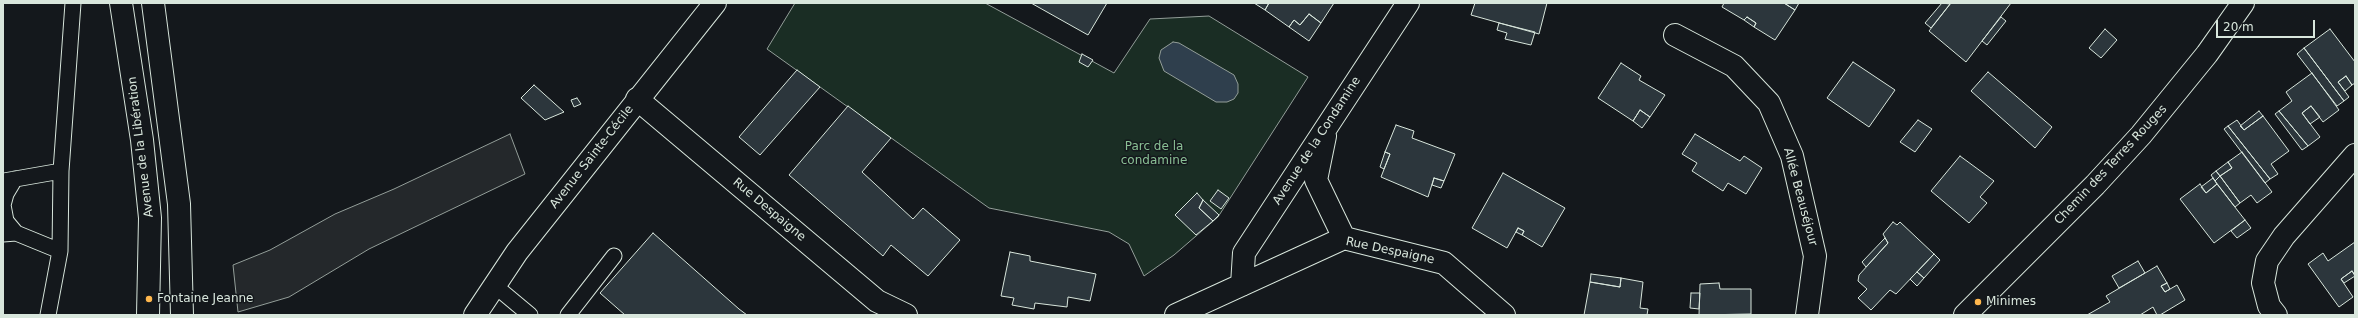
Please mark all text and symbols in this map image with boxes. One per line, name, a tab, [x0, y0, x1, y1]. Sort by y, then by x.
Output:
scale bar	[2218, 12, 2317, 38]
text: 20 m	[2223, 20, 2254, 34]
street label: Avenue de la Condamine	[1270, 74, 1364, 208]
street label: Avenue de la Libération	[125, 76, 157, 218]
street label: Avenue Sainte-Cécile	[547, 102, 637, 212]
street label: Chemin des Terres Rouges	[2052, 102, 2170, 228]
park label: Parc de la condamine	[1121, 140, 1187, 168]
street label: Allée Beauséjour	[1780, 146, 1820, 248]
street label: Rue Despaigne	[730, 175, 808, 245]
street label: Rue Despaigne	[1344, 235, 1436, 267]
place label: Fontaine Jeanne	[157, 292, 253, 306]
marker: Fontaine Jeanne	[144, 294, 154, 304]
place label: Minimes	[1986, 295, 2036, 309]
marker: Minimes	[1973, 297, 1983, 307]

